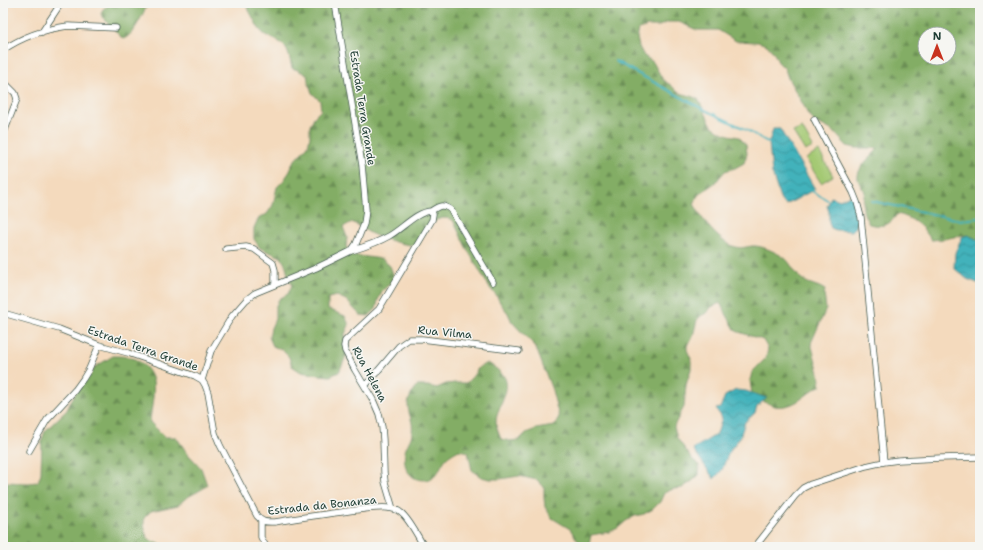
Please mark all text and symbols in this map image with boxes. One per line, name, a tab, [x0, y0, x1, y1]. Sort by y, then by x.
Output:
north arrow	[917, 26, 957, 66]
text: N	[933, 29, 942, 44]
street label: Estrada Terra Grande	[346, 50, 379, 167]
street label: Estrada Terra Grande	[85, 322, 200, 374]
street label: Rua Vilma	[417, 323, 473, 342]
street label: Rua Helena	[349, 344, 391, 405]
street label: Estrada da Bonanza	[267, 492, 377, 519]

